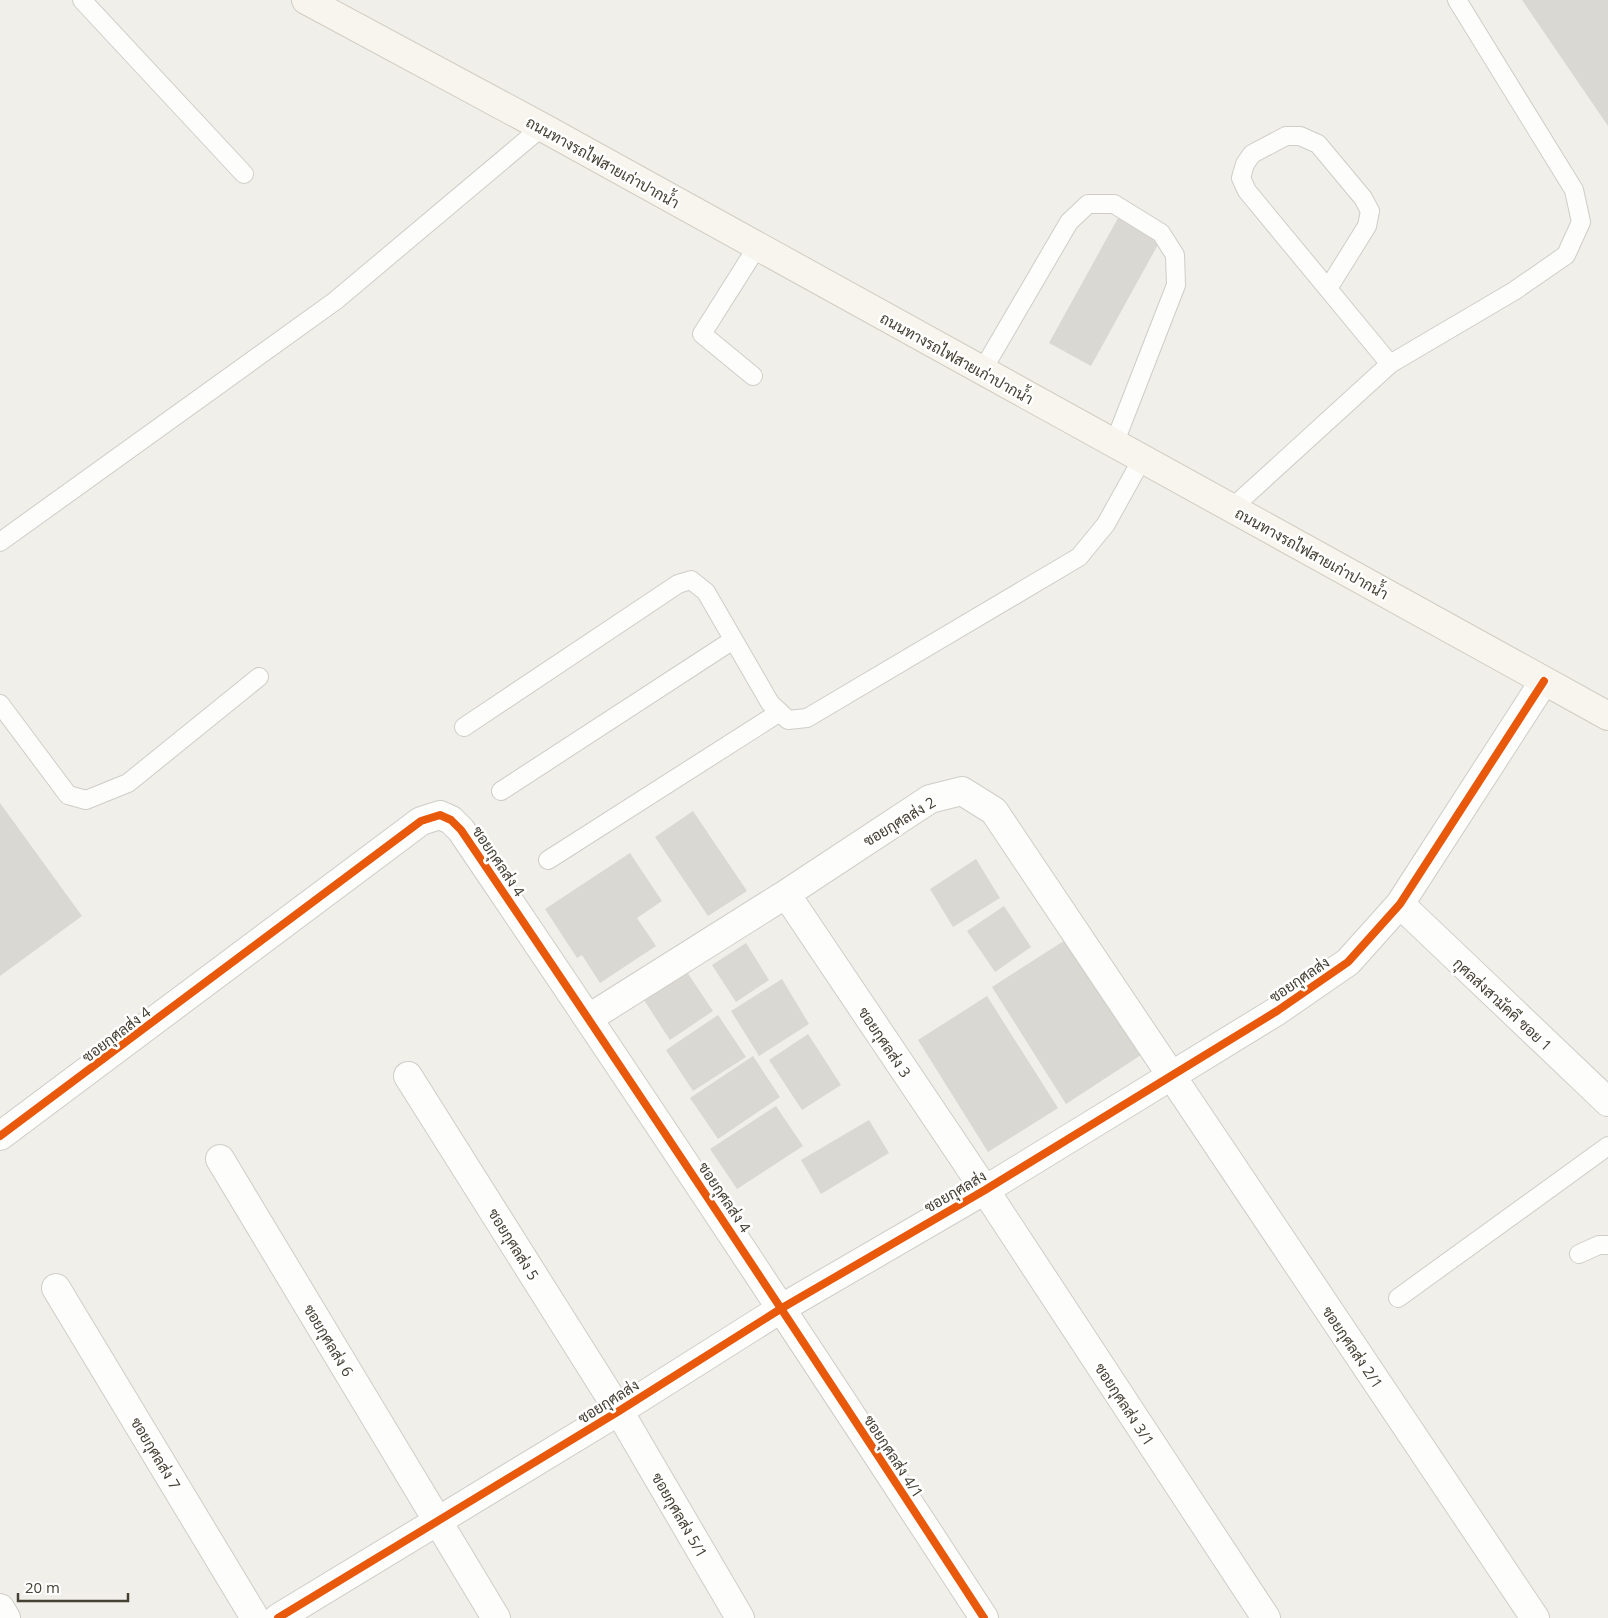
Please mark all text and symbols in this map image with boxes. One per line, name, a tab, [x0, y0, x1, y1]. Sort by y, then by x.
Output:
street label: ถนนทางรถไฟสายเก่าปากน้ำ	[523, 110, 684, 212]
street label: ถนนทางรถไฟสายเก่าปากน้ำ	[877, 306, 1038, 408]
street label: ถนนทางรถไฟสายเก่าปากน้ำ	[1232, 501, 1393, 603]
street label: ซอยกุศลส่ง 2	[859, 792, 940, 852]
street label: ซอยกุศลส่ง 4	[466, 822, 530, 902]
street label: ซอยกุศลส่ง	[1265, 952, 1334, 1008]
street label: กุศลส่งสามัคคี ซอย 1	[1448, 953, 1557, 1056]
street label: ซอยกุศลส่ง 4	[78, 1001, 156, 1068]
street label: ซอยกุศลส่ง 3	[852, 1003, 916, 1082]
street label: ซอยกุศลส่ง 4	[692, 1158, 756, 1238]
street label: ซอยกุศลส่ง	[920, 1165, 991, 1219]
street label: ซอยกุศลส่ง 5	[482, 1204, 544, 1285]
street label: ซอยกุศลส่ง 6	[298, 1300, 358, 1381]
street label: ซอยกุศลส่ง 2/1	[1316, 1302, 1388, 1393]
street label: ซอยกุศลส่ง 3/1	[1089, 1359, 1159, 1450]
street label: ซอยกุศลส่ง	[574, 1374, 643, 1429]
street label: ซอยกุศลส่ง 4/1	[858, 1411, 928, 1502]
street label: ซอยกุศลส่ง 7	[125, 1413, 185, 1494]
street label: ซอยกุศลส่ง 5/1	[646, 1469, 712, 1562]
scale bar	[18, 1570, 128, 1602]
text: 20 m	[25, 1577, 60, 1597]

